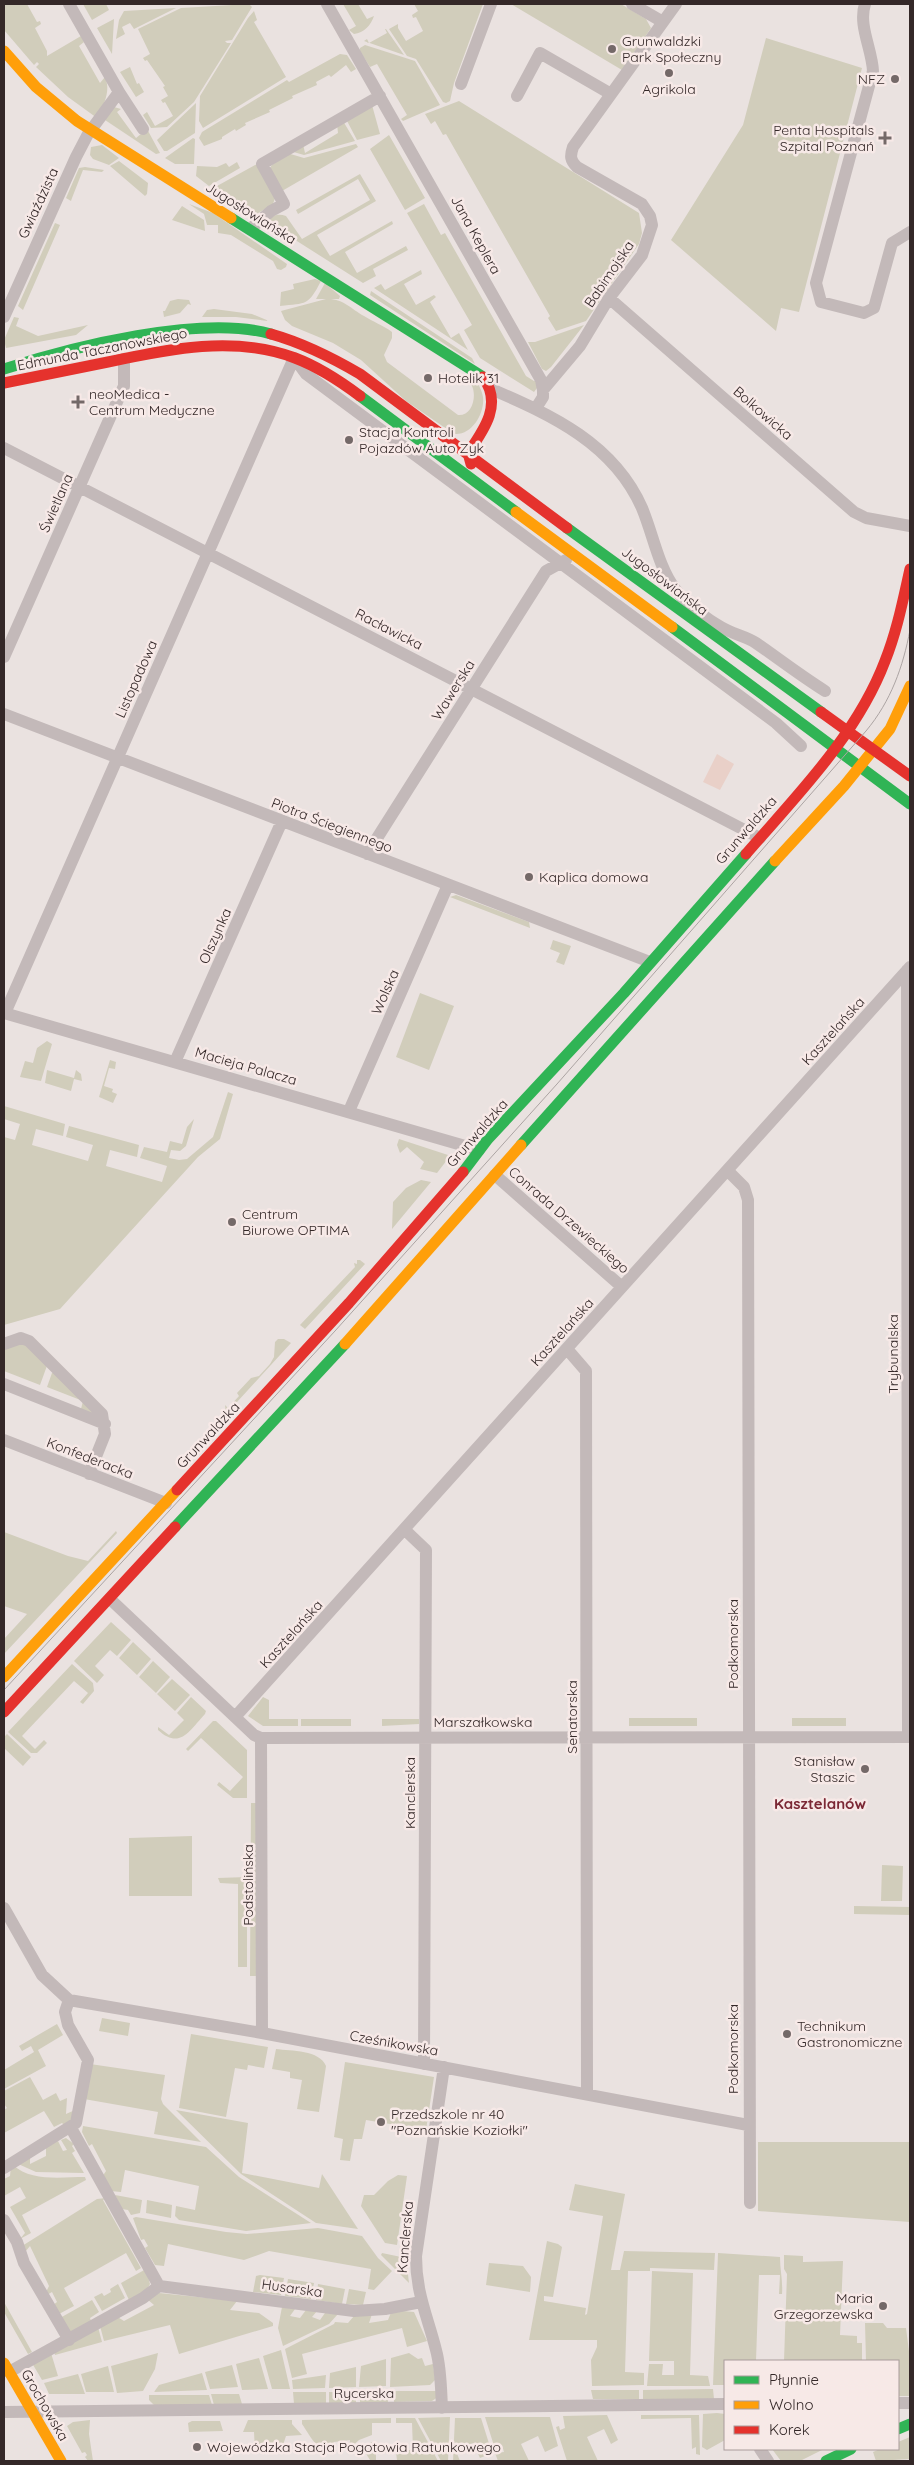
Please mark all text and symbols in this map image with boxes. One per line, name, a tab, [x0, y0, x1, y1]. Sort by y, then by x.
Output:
place label: Grunwaldzki Park Społeczny	[622, 32, 721, 66]
marker: Grunwaldzki Park Społeczny	[606, 43, 618, 55]
marker: Agrikola	[663, 67, 675, 79]
place label: NFZ	[858, 70, 885, 88]
marker: NFZ	[889, 73, 901, 85]
place label: Agrikola	[642, 80, 696, 98]
place label: Penta Hospitals Szpital Poznań	[773, 121, 874, 155]
marker: Penta Hospitals Szpital Poznań	[878, 131, 892, 145]
street label: Gwiaździsta	[14, 165, 62, 241]
street label: Jugosłowiańska	[202, 178, 300, 248]
street label: Jana Keplera	[447, 193, 505, 277]
street label: Babimojska	[580, 237, 638, 311]
street label: Edmunda Taczanowskiego	[15, 324, 189, 374]
place label: Hotelik 31	[438, 369, 499, 387]
marker: Hotelik 31	[422, 372, 434, 384]
street label: Bolkowicka	[730, 382, 796, 444]
place label: neoMedica - Centrum Medyczne	[89, 385, 215, 419]
marker: neoMedica - Centrum Medyczne	[71, 395, 85, 409]
place label: Stacja Kontroli Pojazdów Auto Zyk	[359, 423, 484, 457]
marker: Stacja Kontroli Pojazdów Auto Zyk	[343, 434, 355, 446]
street label: Świetlana	[35, 471, 77, 535]
street label: Jugosłowiańska	[618, 543, 712, 619]
street label: Racławicka	[352, 604, 426, 654]
street label: Listopadowa	[111, 637, 161, 721]
street label: Wawerska	[427, 656, 479, 724]
street label: Grunwaldzka	[712, 792, 780, 868]
street label: Piotra Ściegiennego	[269, 794, 395, 856]
place label: Kaplica domowa	[539, 868, 648, 886]
marker: Kaplica domowa	[523, 871, 535, 883]
street label: Olszynka	[195, 905, 235, 967]
street label: Wolska	[367, 967, 403, 1017]
street label: Kasztelańska	[798, 993, 868, 1069]
street label: Macieja Palacza	[193, 1043, 299, 1089]
street label: Grunwaldzka	[443, 1095, 511, 1171]
street label: Conrada Drzewieckiego	[505, 1163, 633, 1277]
place label: Centrum Biurowe OPTIMA	[242, 1205, 350, 1239]
marker: Centrum Biurowe OPTIMA	[226, 1216, 238, 1228]
street label: Kasztelańska	[527, 1294, 597, 1370]
street label: Trybunalska	[884, 1314, 902, 1394]
street label: Grunwaldzka	[173, 1398, 243, 1472]
street label: Konfederacka	[44, 1433, 136, 1483]
street label: Kasztelańska	[256, 1596, 326, 1672]
street label: Podkomorska	[724, 1599, 742, 1689]
street label: Senatorska	[563, 1680, 581, 1754]
street label: Marszałkowska	[433, 1713, 533, 1731]
place label: Stanisław Staszic	[794, 1752, 855, 1786]
street label: Kanclerska	[401, 1757, 419, 1829]
marker: Stanisław Staszic	[859, 1763, 871, 1775]
district label: Kasztelanów	[774, 1794, 866, 1813]
street label: Podstolińska	[239, 1844, 257, 1926]
street label: Podkomorska	[724, 2004, 742, 2094]
place label: Technikum Gastronomiczne	[797, 2017, 903, 2051]
street label: Cześnikowska	[348, 2026, 440, 2060]
marker: Technikum Gastronomiczne	[781, 2028, 793, 2040]
place label: Przedszkole nr 40 "Poznańskie Koziołki"	[391, 2105, 528, 2139]
marker: Przedszkole nr 40 "Poznańskie Koziołki"	[375, 2116, 387, 2128]
street label: Kanclerska	[393, 2200, 417, 2274]
street label: Husarska	[260, 2275, 324, 2301]
place label: Maria Grzegorzewska	[774, 2289, 873, 2323]
marker: Maria Grzegorzewska	[877, 2300, 889, 2312]
legend	[724, 2360, 899, 2450]
street label: Grochowska	[17, 2366, 73, 2444]
text: Płynnie	[769, 2370, 819, 2389]
street label: Rycerska	[334, 2384, 394, 2402]
text: Wolno	[769, 2395, 814, 2414]
text: Korek	[769, 2420, 810, 2439]
place label: Wojewódzka Stacja Pogotowia Ratunkowego	[207, 2438, 501, 2456]
marker: Wojewódzka Stacja Pogotowia Ratunkowego	[191, 2441, 203, 2453]

